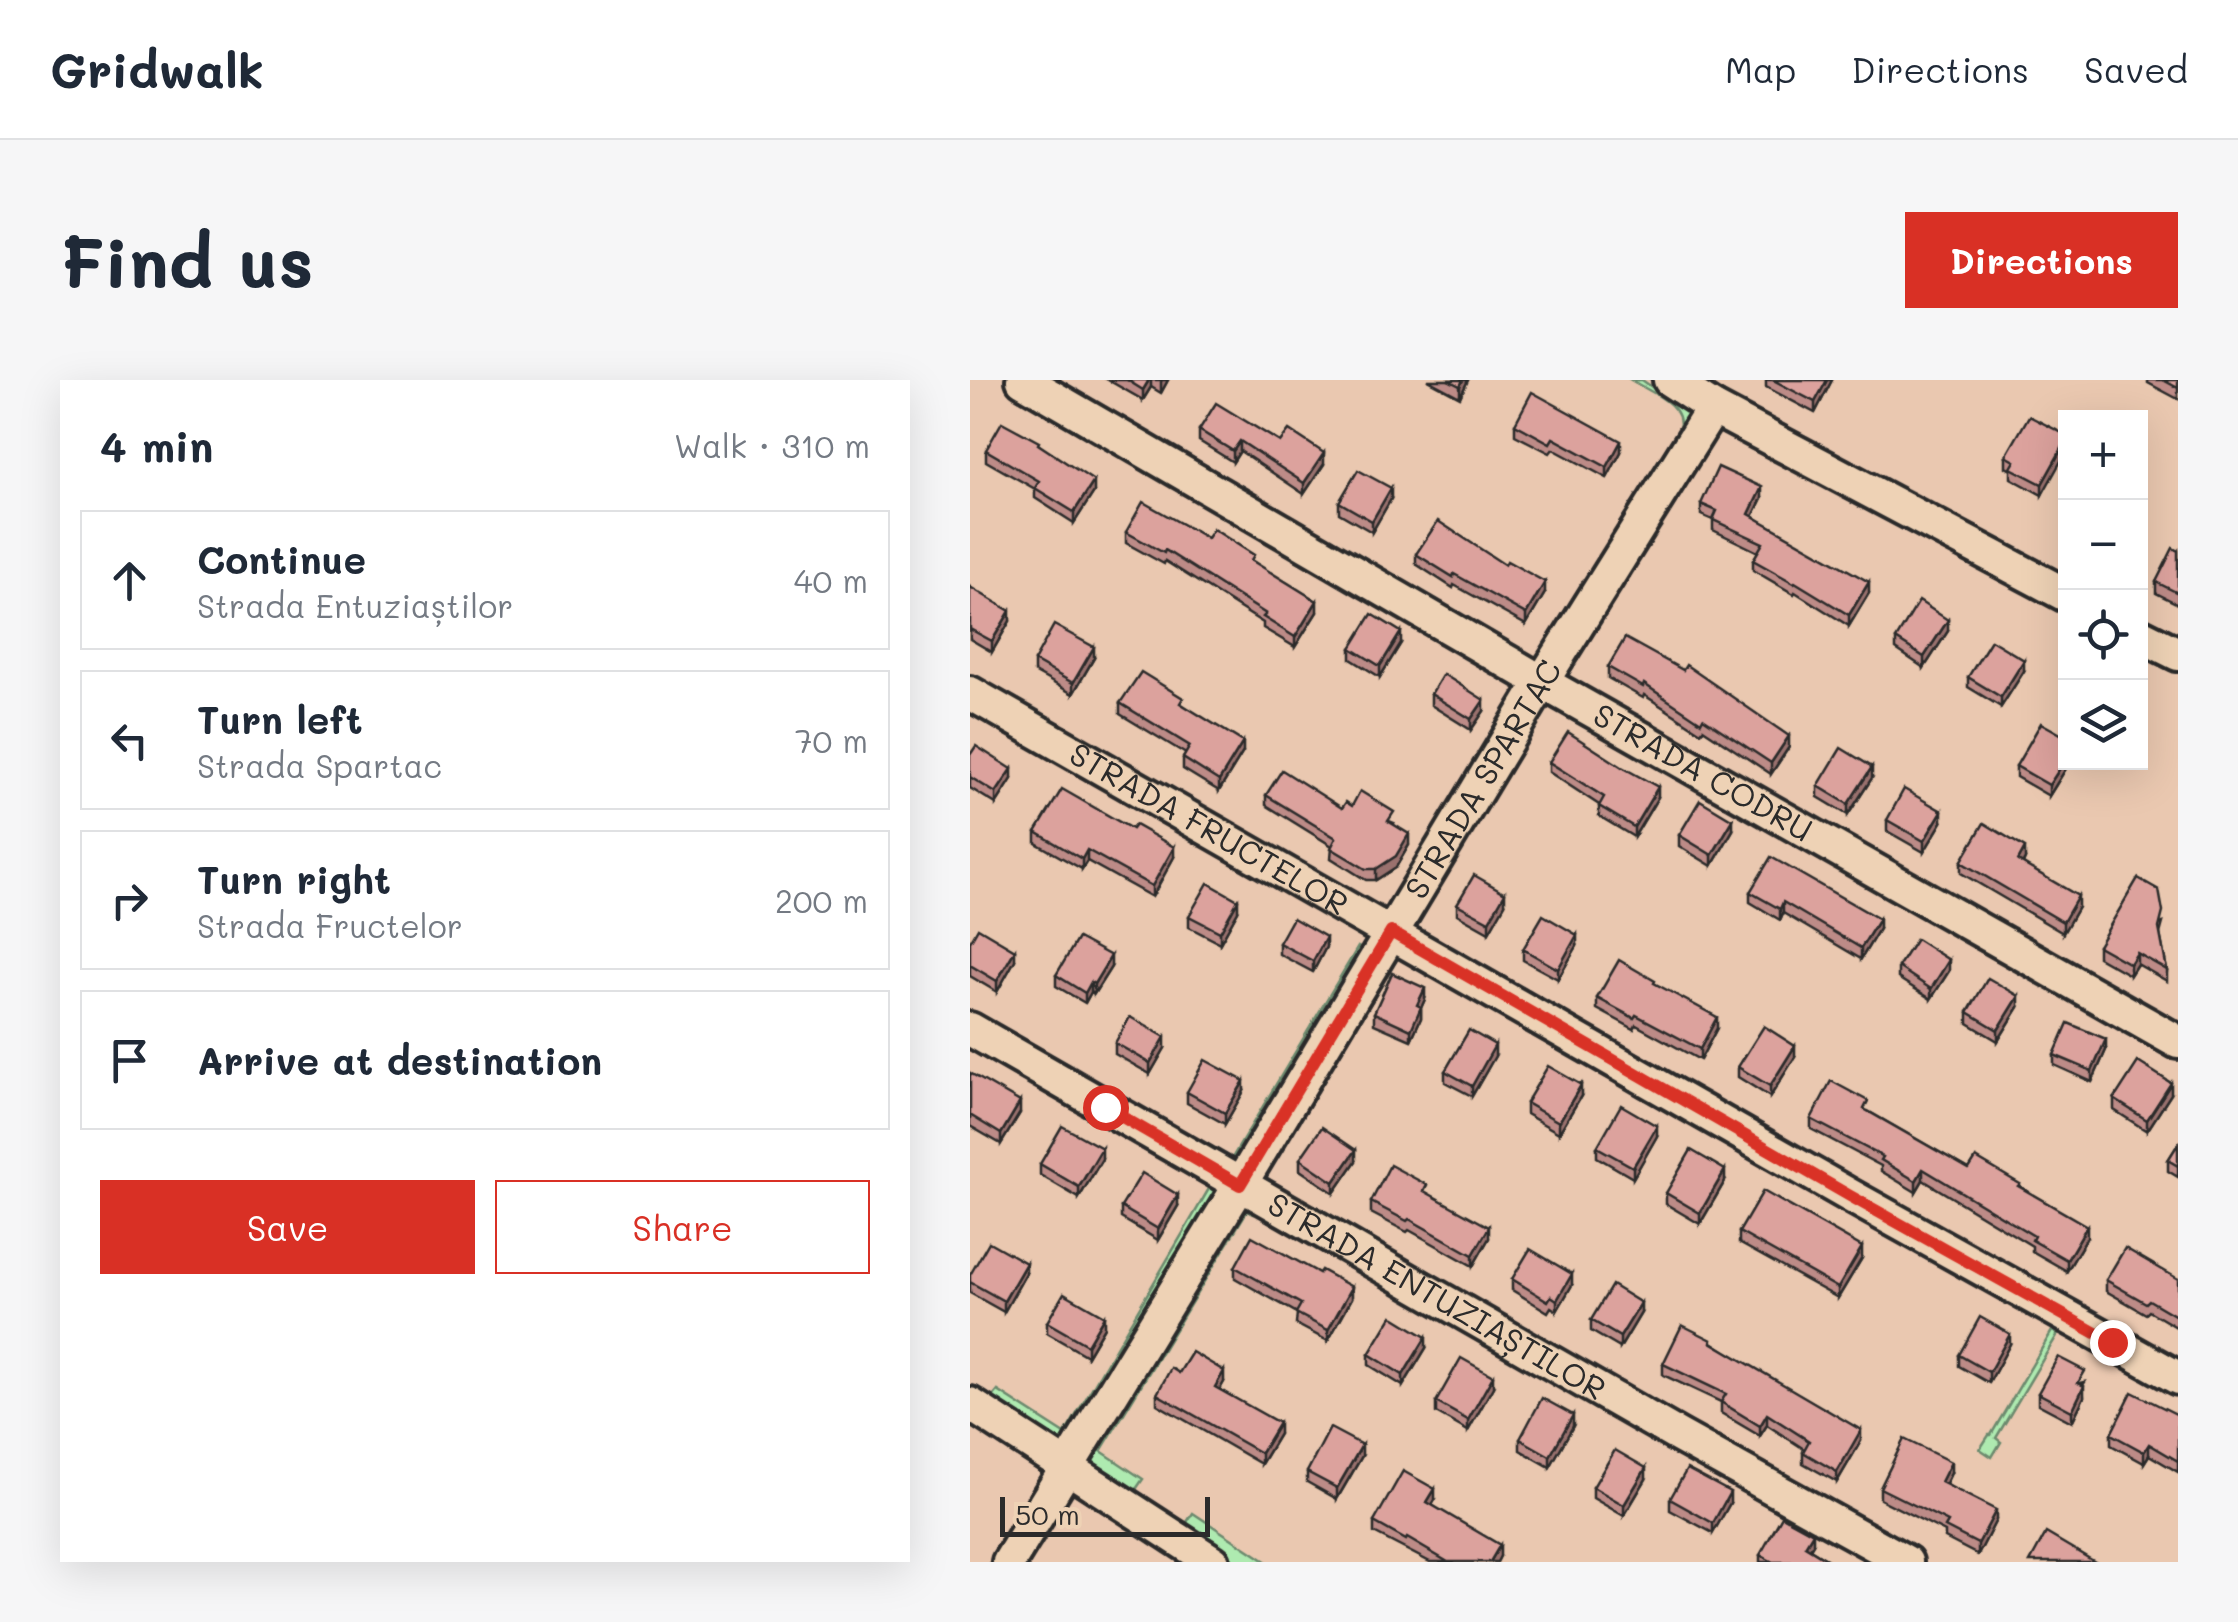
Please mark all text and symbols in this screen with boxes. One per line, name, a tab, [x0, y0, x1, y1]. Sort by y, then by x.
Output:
text: Gridwalk	[50, 38, 264, 100]
text: Map	[1725, 46, 1796, 92]
text: Directions	[1851, 46, 2029, 92]
text: Saved	[2084, 46, 2188, 92]
button: Directions	[1905, 212, 2178, 308]
text: Find us	[60, 214, 314, 306]
map controls	[2058, 410, 2148, 770]
button: +	[2058, 410, 2148, 500]
text: 4 min	[100, 418, 213, 473]
text: Walk · 310 m	[674, 424, 870, 466]
button: −	[2058, 500, 2148, 590]
text: Continue	[197, 534, 366, 584]
icon: ahead	[102, 553, 157, 608]
text: 40 m	[794, 559, 868, 601]
text: Strada Entuziaștilor	[197, 584, 513, 626]
button: locate	[2058, 590, 2148, 680]
street label: STRADA SPARTAC	[1394, 651, 1570, 906]
button: layers	[2058, 680, 2148, 770]
street label: STRADA CODRU	[1587, 693, 1821, 850]
text: Turn left	[197, 694, 363, 744]
icon: left	[102, 713, 157, 768]
text: 70 m	[795, 719, 868, 761]
street label: STRADA FRUCTELOR	[1063, 731, 1357, 924]
text: Strada Spartac	[197, 744, 442, 786]
text: Turn right	[197, 854, 391, 904]
icon: right	[102, 873, 157, 928]
text: 200 m	[775, 879, 868, 921]
text: Strada Fructelor	[197, 904, 463, 946]
icon: arrive	[102, 1033, 157, 1088]
text: Arrive at destination	[197, 1035, 602, 1085]
route start	[1083, 1085, 1129, 1131]
button: Save	[100, 1180, 475, 1274]
button: Share	[495, 1180, 870, 1274]
street label: STRADA ENTUZIAȘTILOR	[1261, 1182, 1614, 1409]
route end	[2090, 1320, 2136, 1366]
scale bar	[1000, 1492, 1210, 1536]
text: 50 m	[1015, 1496, 1080, 1532]

